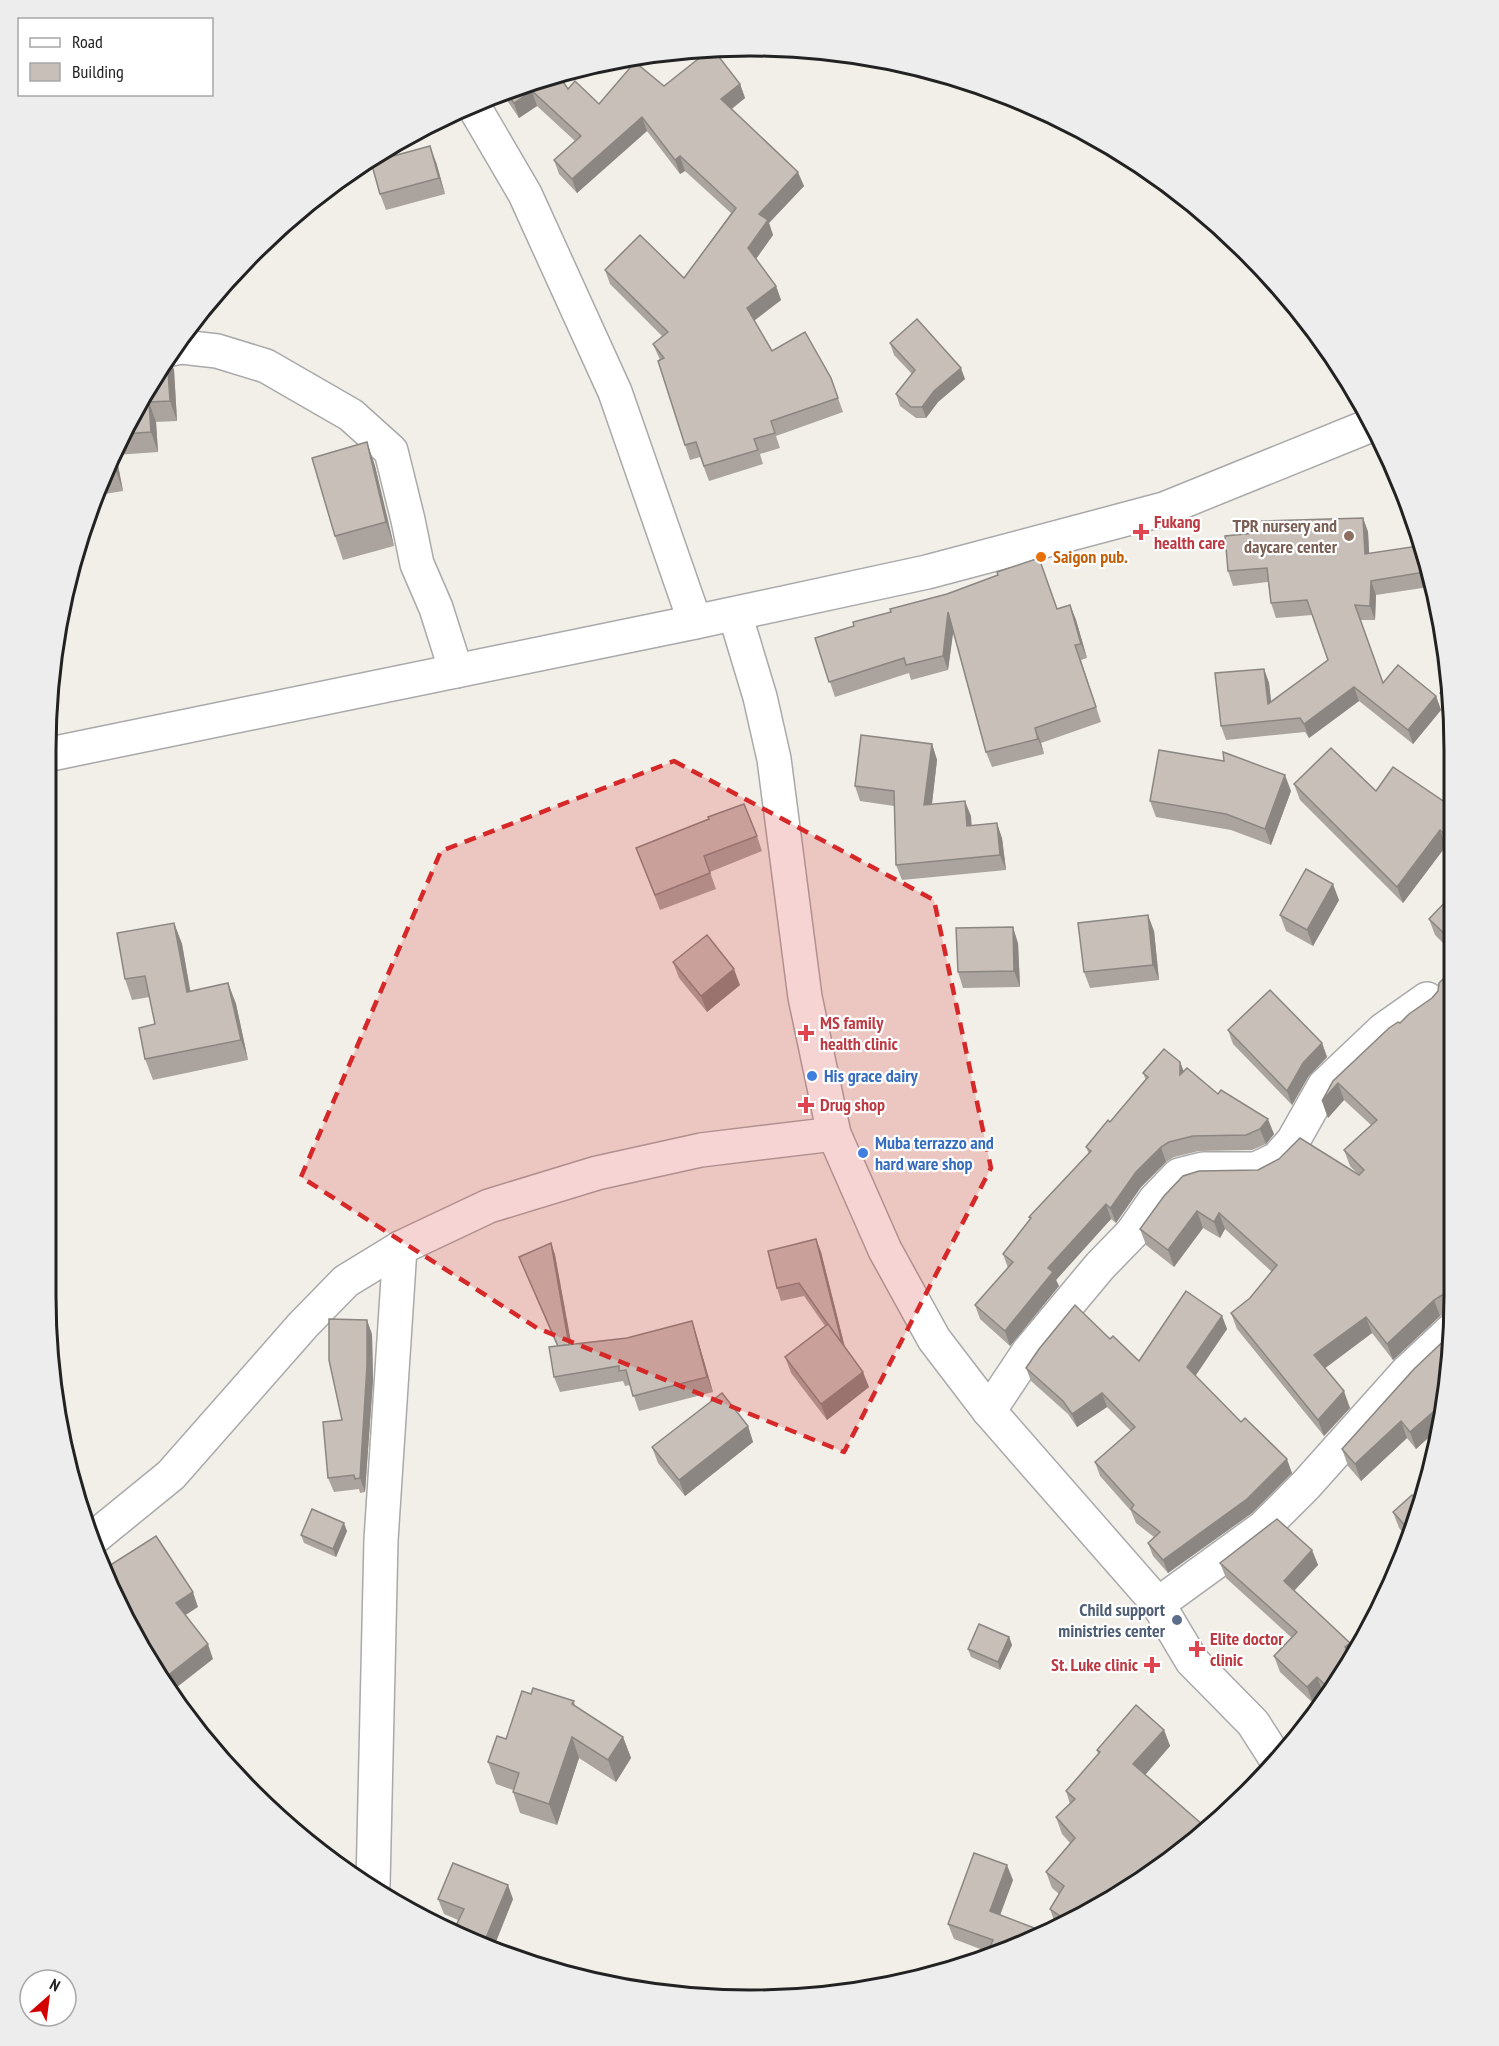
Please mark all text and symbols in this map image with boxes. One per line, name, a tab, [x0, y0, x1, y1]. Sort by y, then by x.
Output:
legend	[18, 18, 213, 96]
text: Road	[72, 30, 103, 53]
text: Building	[72, 60, 124, 83]
place label: Fukang health care	[1154, 510, 1226, 554]
place label: TPR nursery and daycare center	[1233, 514, 1338, 558]
marker: Fukang health care	[1132, 523, 1150, 541]
marker: TPR nursery and daycare center	[1342, 529, 1356, 543]
place label: Saigon pub.	[1053, 545, 1128, 568]
marker: Saigon pub.	[1034, 550, 1048, 564]
place label: MS family health clinic	[820, 1011, 898, 1055]
marker: MS family health clinic	[797, 1024, 815, 1042]
place label: His grace dairy	[824, 1064, 919, 1087]
marker: His grace dairy	[805, 1069, 819, 1083]
place label: Drug shop	[820, 1093, 885, 1116]
marker: Drug shop	[797, 1096, 815, 1114]
place label: Muba terrazzo and hard ware shop	[875, 1131, 994, 1175]
marker: Muba terrazzo and hard ware shop	[856, 1146, 870, 1160]
place label: Child support ministries center	[1058, 1598, 1166, 1642]
marker: Child support ministries center	[1170, 1613, 1184, 1627]
place label: Elite doctor clinic	[1210, 1627, 1284, 1671]
marker: Elite doctor clinic	[1188, 1640, 1206, 1658]
place label: St. Luke clinic	[1051, 1653, 1139, 1676]
marker: St. Luke clinic	[1143, 1656, 1161, 1674]
north arrow	[18, 1968, 78, 2028]
text: N	[47, 1974, 64, 1996]

